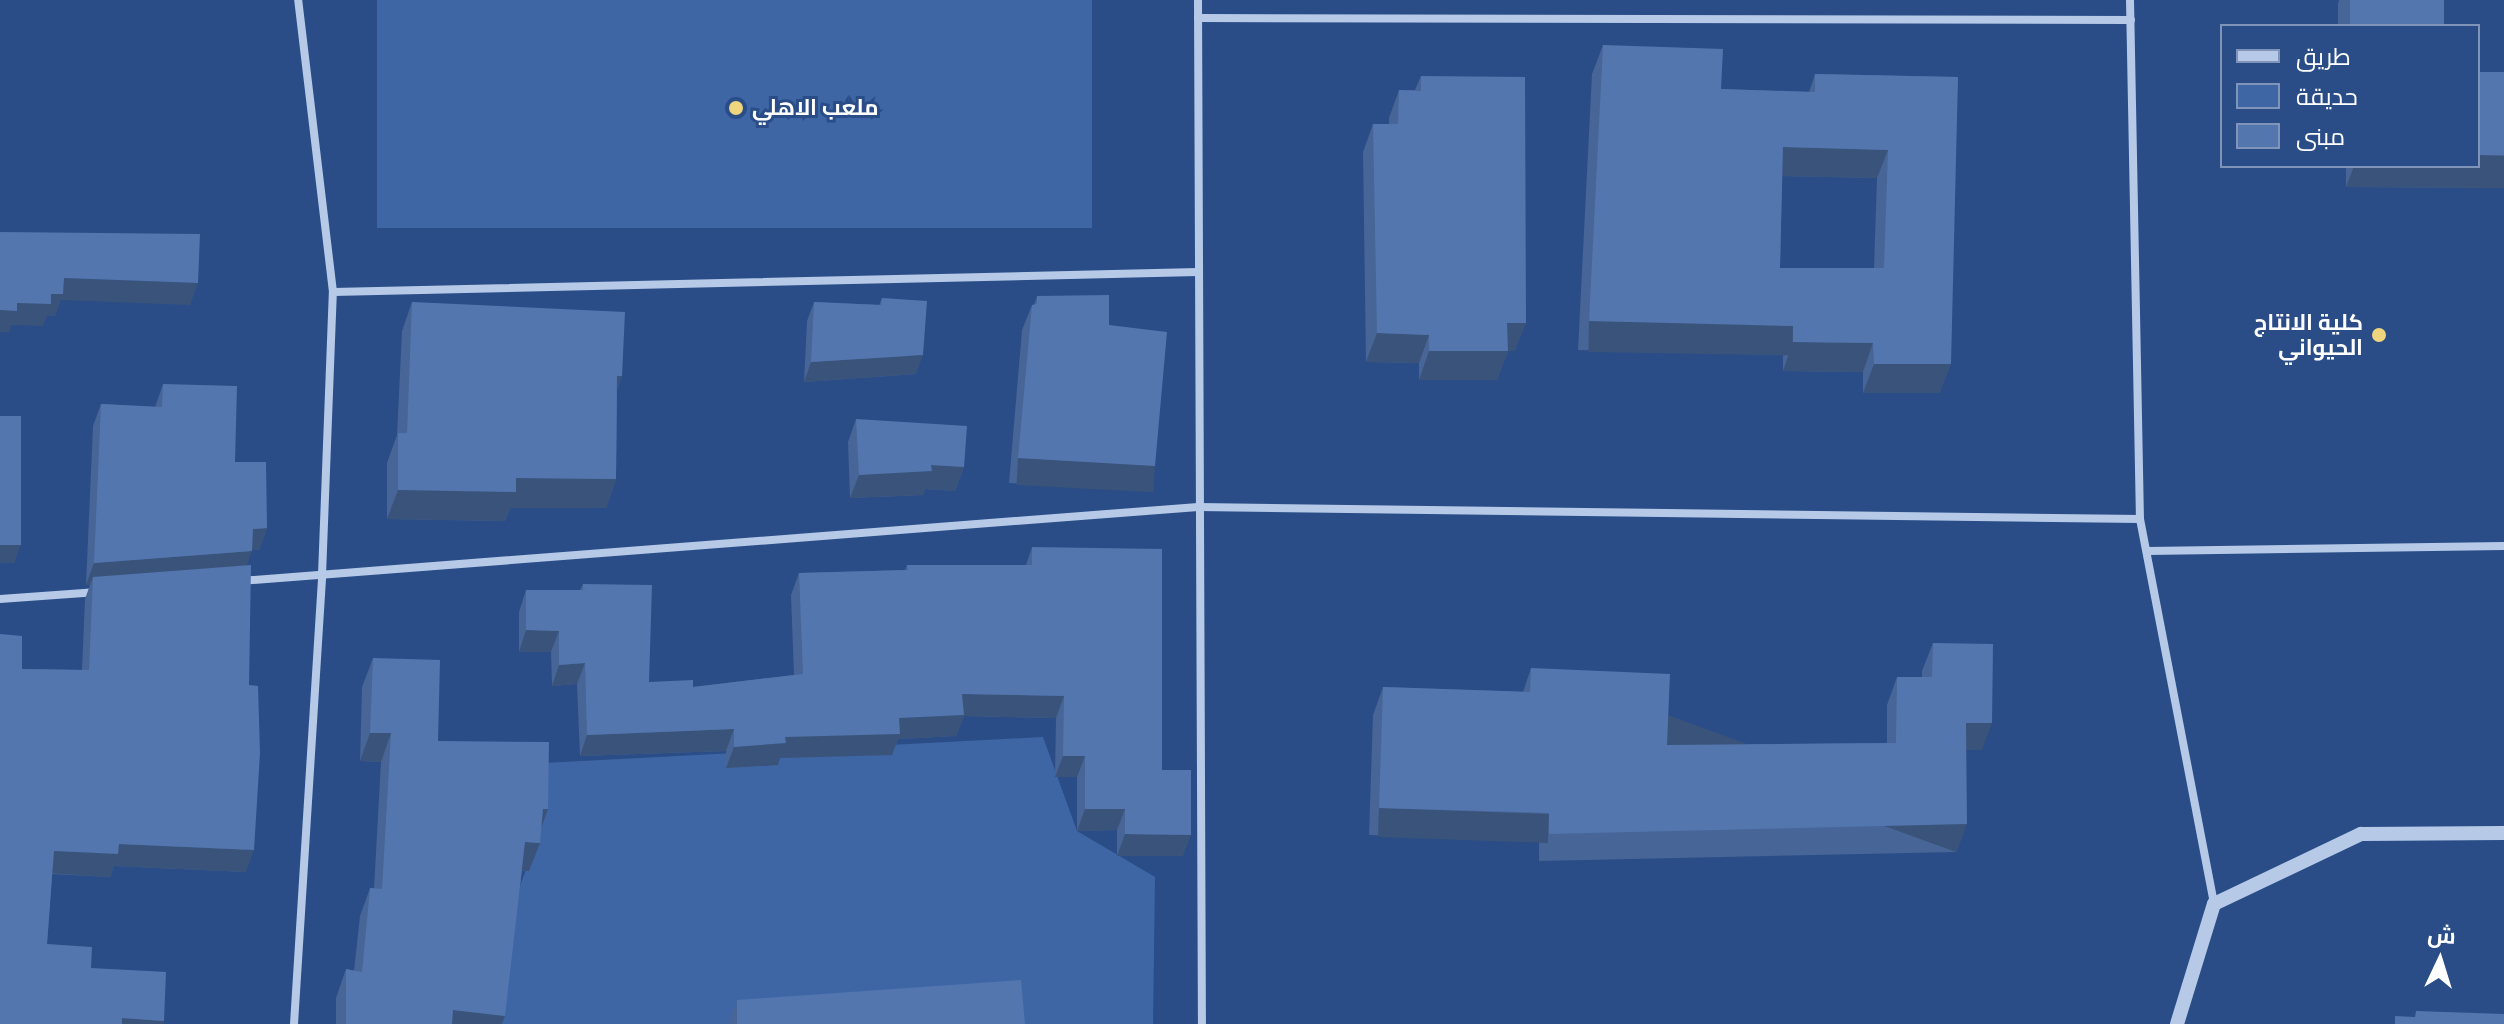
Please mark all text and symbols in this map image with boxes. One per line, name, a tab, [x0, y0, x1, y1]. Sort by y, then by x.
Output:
legend	[2220, 24, 2480, 168]
text: طريق	[2296, 43, 2351, 71]
text: حديقة	[2296, 83, 2358, 111]
place label: ملعب الاهلي	[752, 95, 878, 121]
marker: ملعب الاهلي	[727, 99, 745, 117]
text: مبنى	[2296, 123, 2345, 151]
place label: كلية الانتاج الحيواني	[2254, 309, 2363, 360]
marker: كلية الانتاج الحيواني	[2370, 326, 2388, 344]
north arrow	[2400, 920, 2480, 1000]
text: ش	[2427, 922, 2457, 949]

